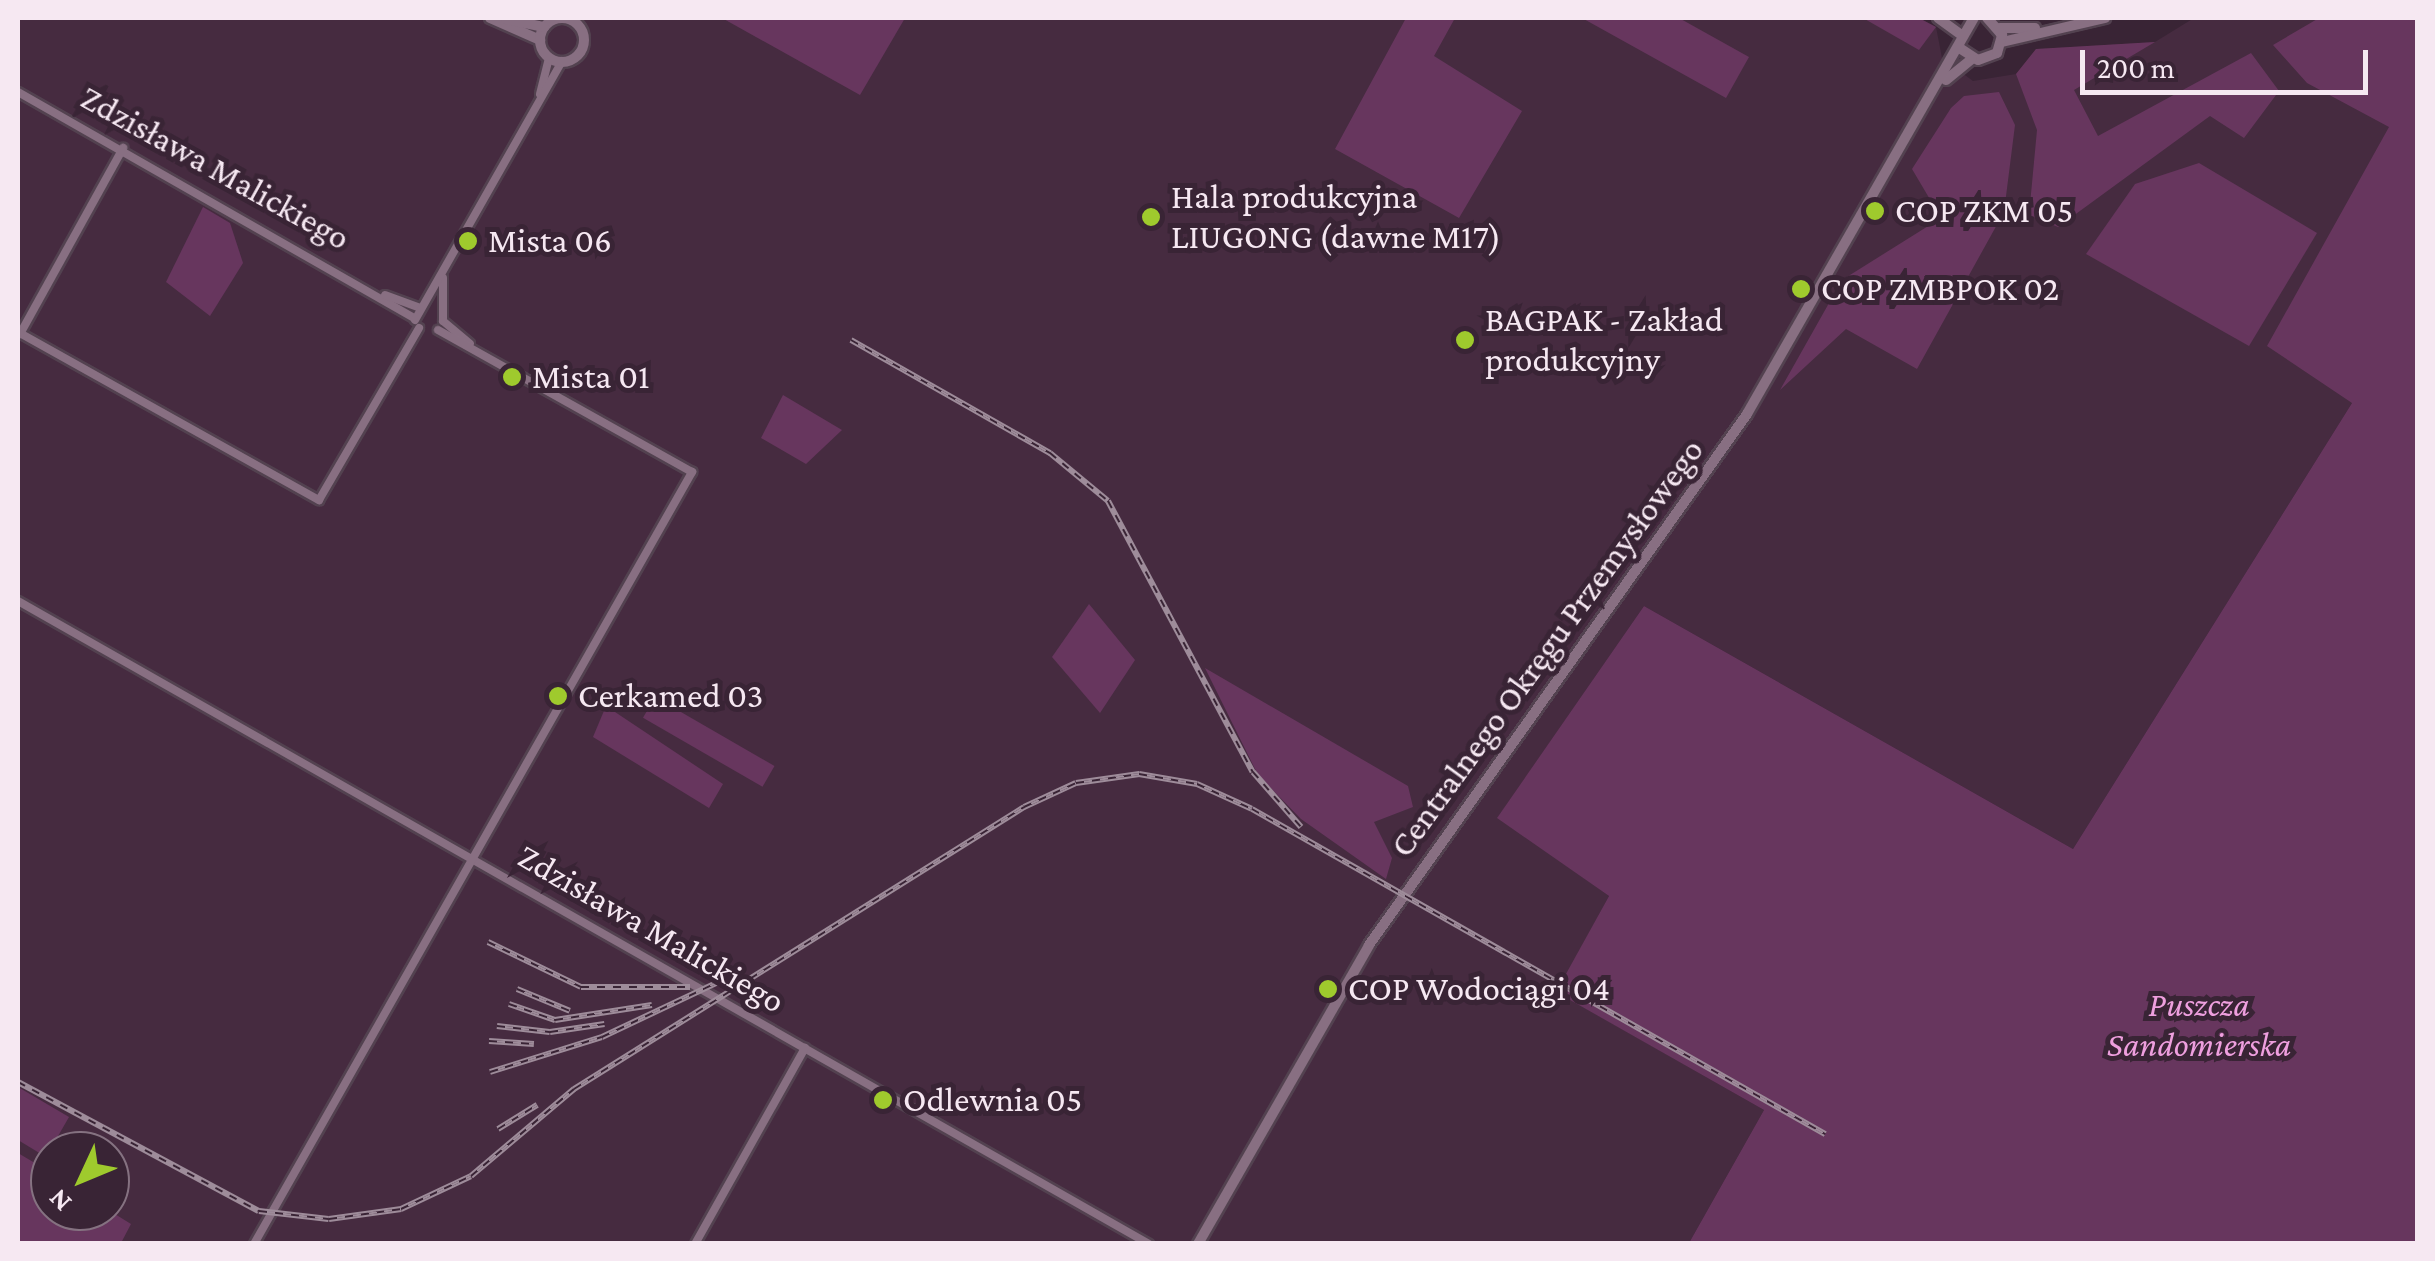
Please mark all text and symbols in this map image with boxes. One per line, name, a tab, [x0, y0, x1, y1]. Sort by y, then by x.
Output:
scale bar	[2085, 30, 2372, 92]
text: 200 m	[2097, 51, 2175, 84]
street label: Zdzisława Malickiego	[73, 77, 357, 259]
place label: Hala produkcyjna LIUGONG (dawne M17)	[1171, 176, 1501, 258]
place label: COP ZKM 05	[1895, 190, 2073, 232]
marker: COP ZKM 05	[1864, 200, 1886, 222]
marker: Hala produkcyjna LIUGONG (dawne M17)	[1140, 206, 1162, 228]
place label: Mista 06	[488, 220, 612, 262]
marker: Mista 06	[457, 230, 479, 252]
place label: COP ZMBPOK 02	[1821, 268, 2059, 310]
marker: COP ZMBPOK 02	[1790, 278, 1812, 300]
place label: BAGPAK - Zakład produkcyjny	[1485, 299, 1723, 381]
marker: BAGPAK - Zakład produkcyjny	[1454, 329, 1476, 351]
place label: Mista 01	[532, 356, 650, 398]
marker: Mista 01	[501, 366, 523, 388]
street label: Centralnego Okręgu Przemysłowego	[1381, 431, 1713, 865]
place label: Cerkamed 03	[578, 675, 763, 717]
marker: Cerkamed 03	[547, 685, 569, 707]
street label: Zdzisława Malickiego	[510, 836, 792, 1022]
place label: COP Wodociągi 04	[1348, 968, 1610, 1010]
marker: COP Wodociągi 04	[1317, 978, 1339, 1000]
park label: Puszcza Sandomierska	[2107, 984, 2291, 1066]
place label: Odlewnia 05	[903, 1079, 1082, 1121]
marker: Odlewnia 05	[872, 1089, 894, 1111]
north arrow	[30, 1131, 130, 1231]
text: N	[42, 1183, 77, 1218]

